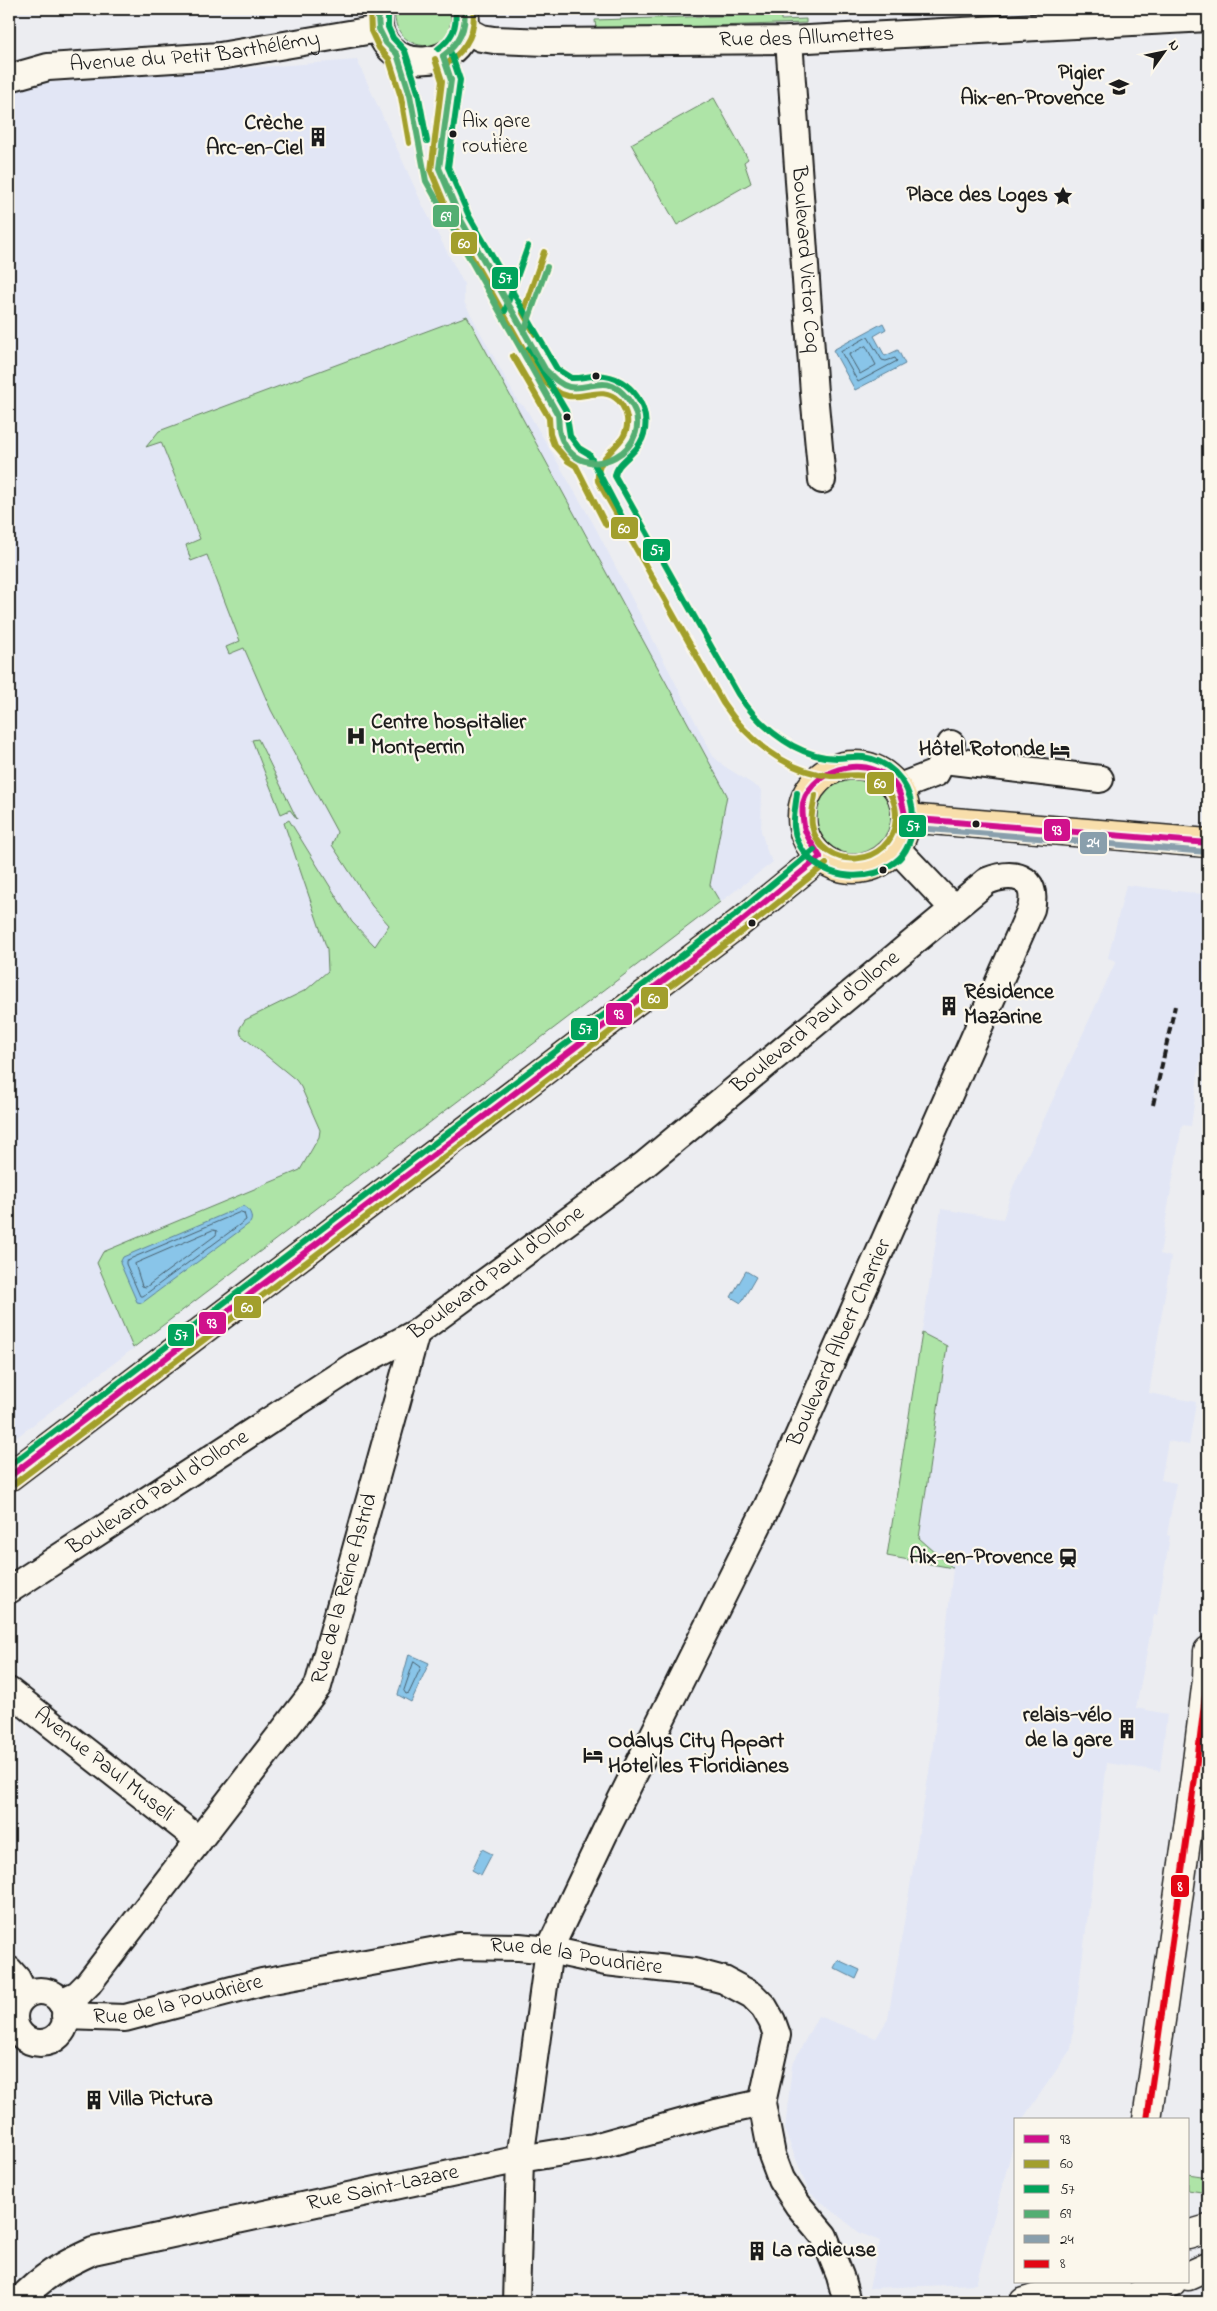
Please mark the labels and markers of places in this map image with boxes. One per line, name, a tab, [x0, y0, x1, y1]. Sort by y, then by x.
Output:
place label: Pigier Aix-en-Provence	[960, 58, 1105, 115]
school or university icon: Pigier Aix-en-Provence	[1108, 76, 1130, 98]
place label: Aix gare routière	[462, 107, 531, 162]
place label: Crèche Arc-en-Ciel	[206, 108, 304, 165]
building icon: Crèche Arc-en-Ciel	[307, 126, 329, 148]
marker: Aix gare routière	[448, 129, 458, 139]
place label: Place des Loges	[906, 180, 1048, 213]
place icon: Place des Loges	[1052, 185, 1074, 207]
unlabelled marker	[591, 371, 601, 381]
unlabelled marker	[562, 412, 572, 422]
place label: Centre hospitalier Montperrin	[371, 707, 527, 764]
hospital icon: Centre hospitalier Montperrin	[345, 725, 367, 747]
place label: Hôtel Rotonde	[919, 734, 1046, 766]
hotel icon: Hôtel Rotonde	[1049, 739, 1071, 761]
unlabelled marker	[971, 819, 981, 829]
unlabelled marker	[878, 865, 888, 875]
unlabelled marker	[747, 918, 757, 928]
place label: Résidence Mazarine	[964, 977, 1055, 1034]
building icon: Résidence Mazarine	[938, 995, 960, 1017]
place label: Aix-en-Provence	[909, 1542, 1054, 1574]
station icon: Aix-en-Provence	[1057, 1547, 1079, 1569]
place label: relais-vélo de la gare	[1023, 1700, 1113, 1758]
building icon: relais-vélo de la gare	[1116, 1718, 1138, 1740]
place label: Odalys City Appart Hotel les Floridianes	[608, 1726, 789, 1783]
hotel icon: Odalys City Appart Hotel les Floridianes	[582, 1744, 604, 1766]
place label: Villa Pictura	[108, 2084, 213, 2116]
building icon: Villa Pictura	[83, 2089, 105, 2111]
place label: La radieuse	[772, 2235, 877, 2267]
building icon: La radieuse	[746, 2240, 768, 2262]

